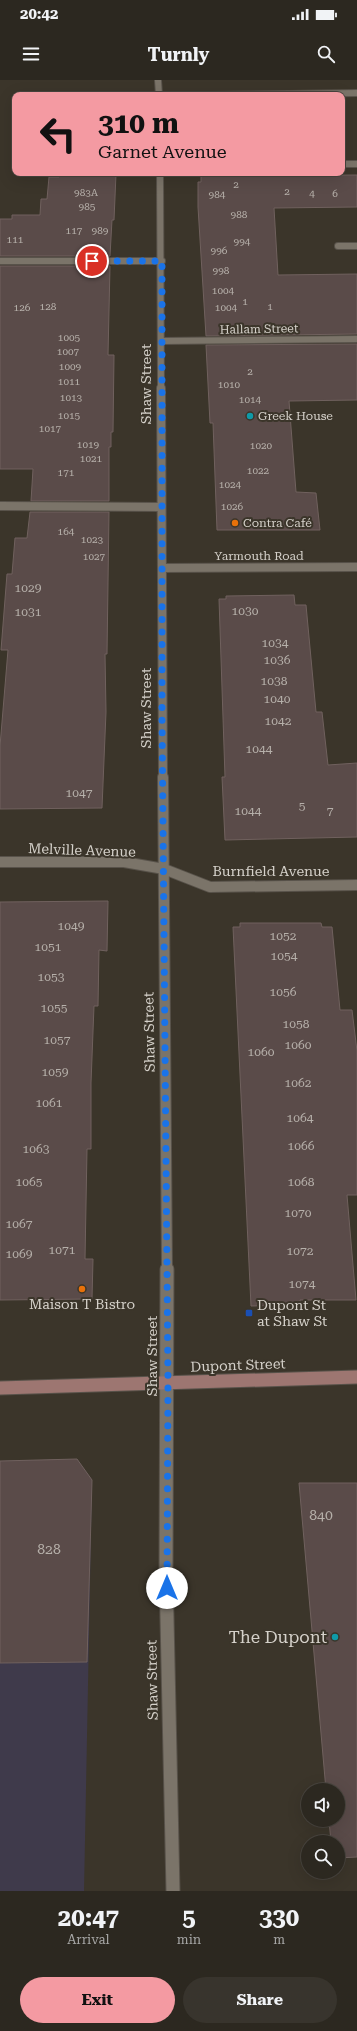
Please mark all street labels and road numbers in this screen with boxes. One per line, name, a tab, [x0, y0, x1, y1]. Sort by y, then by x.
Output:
street label: Hallam Street	[220, 321, 299, 337]
street label: Shaw Street	[138, 344, 154, 424]
street label: Yarmouth Road	[214, 549, 304, 563]
street label: Shaw Street	[138, 668, 154, 748]
street label: Melville Avenue	[28, 840, 136, 860]
street label: Burnfield Avenue	[213, 863, 330, 879]
street label: Shaw Street	[140, 992, 158, 1072]
street label: Shaw Street	[144, 1316, 160, 1396]
street label: Dupont Street	[190, 1355, 286, 1375]
street label: Shaw Street	[143, 1640, 161, 1720]

